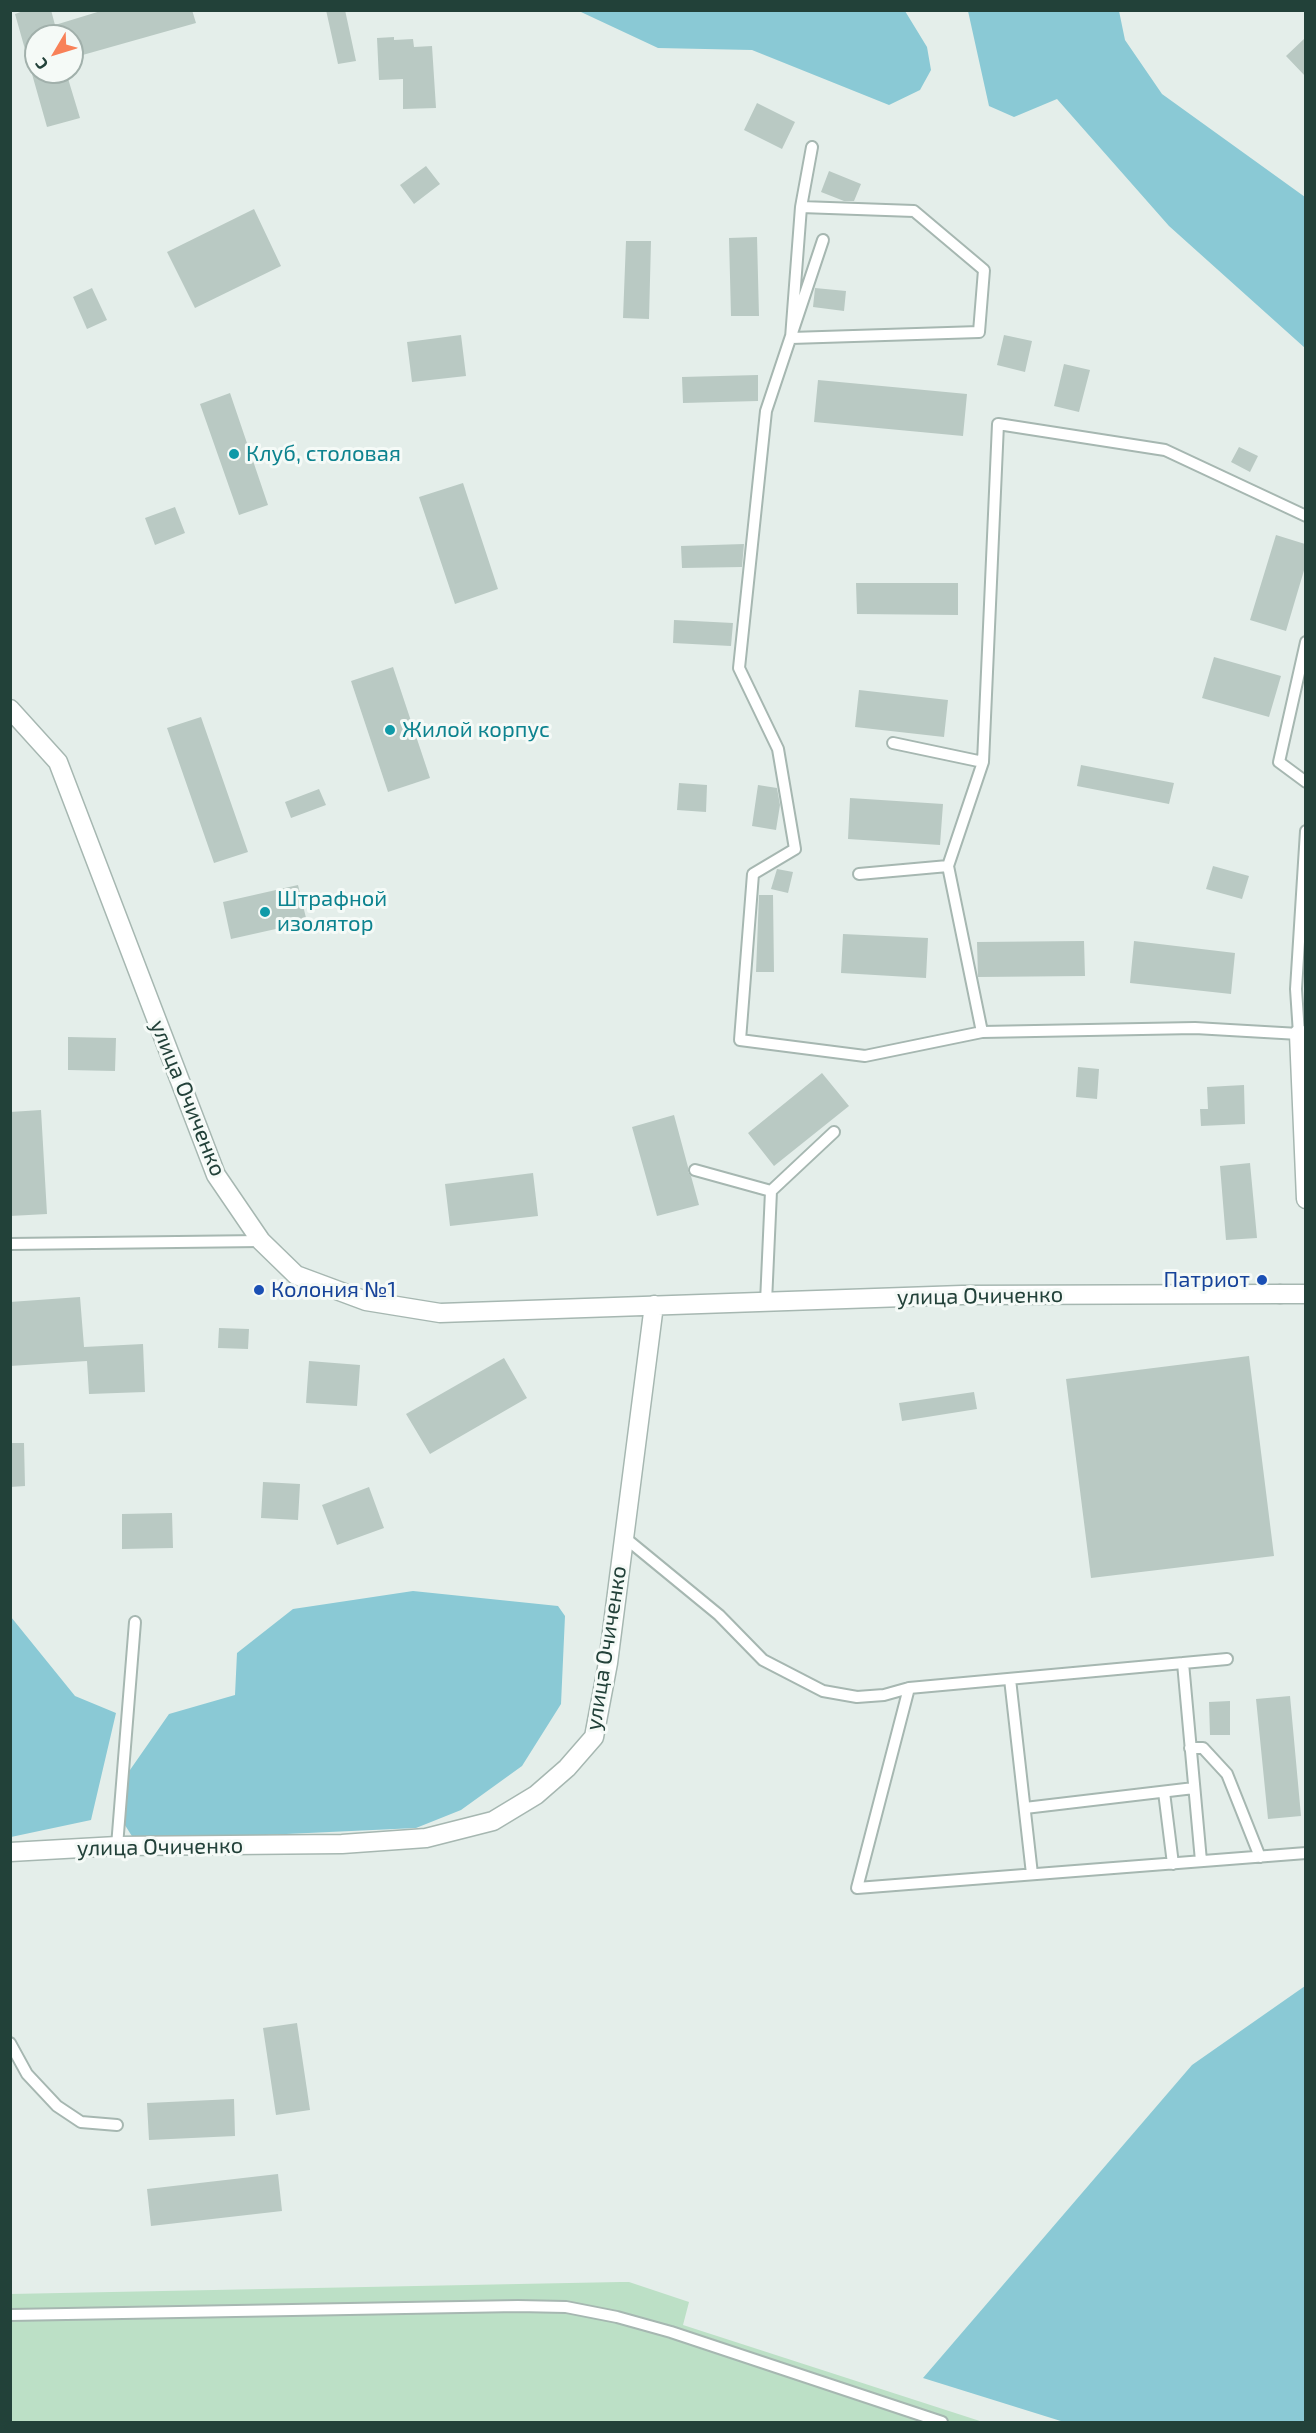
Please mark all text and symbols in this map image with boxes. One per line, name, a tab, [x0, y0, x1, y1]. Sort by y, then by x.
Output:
north arrow	[24, 24, 84, 84]
text: С	[31, 55, 51, 74]
place label: Клуб, столовая	[246, 441, 401, 467]
marker: Клуб, столовая	[227, 447, 241, 461]
place label: Жилой корпус	[402, 717, 550, 743]
marker: Жилой корпус	[383, 723, 397, 737]
place label: Штрафной изолятор	[277, 886, 387, 938]
marker: Штрафной изолятор	[258, 905, 272, 919]
street label: улица Очиченко	[145, 1016, 231, 1180]
place label: Патриот	[1163, 1267, 1250, 1293]
marker: Патриот	[1255, 1273, 1269, 1287]
place label: Колония №1	[271, 1277, 396, 1303]
street label: улица Очиченко	[897, 1281, 1063, 1311]
marker: Колония №1	[252, 1283, 266, 1297]
street label: улица Очиченко	[580, 1564, 632, 1732]
street label: улица Очиченко	[77, 1832, 243, 1862]

